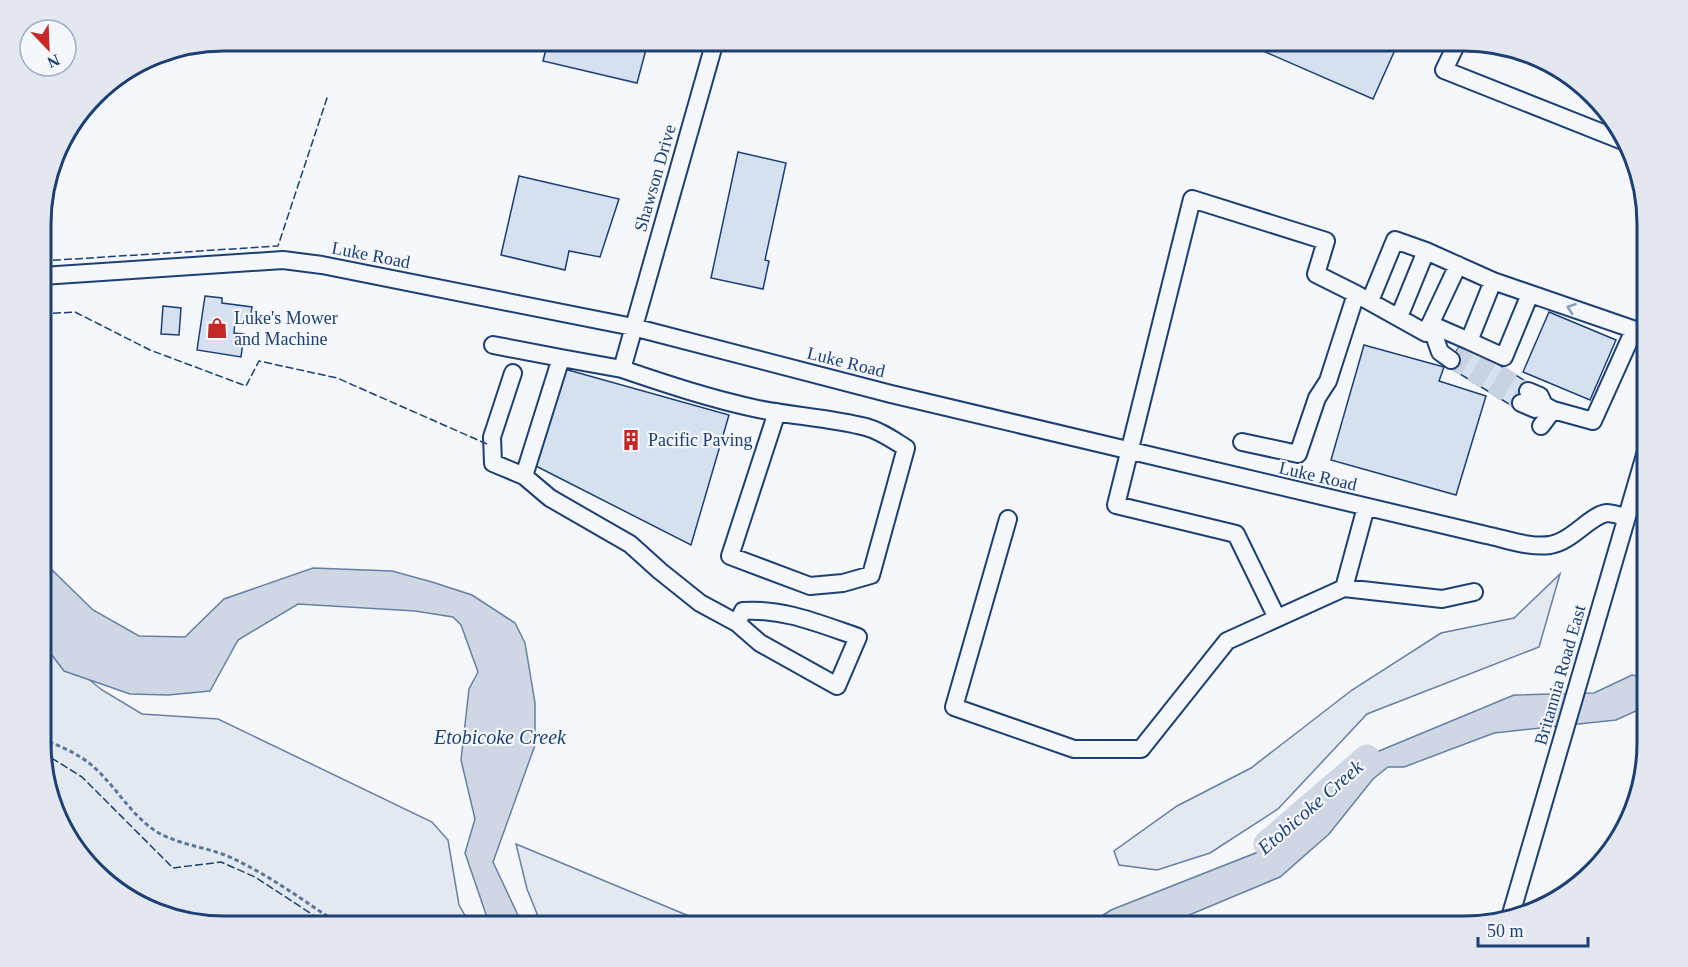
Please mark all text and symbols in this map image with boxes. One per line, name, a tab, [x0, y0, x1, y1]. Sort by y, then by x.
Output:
north arrow	[18, 18, 78, 78]
text: N	[45, 51, 62, 72]
street label: Shawson Drive	[630, 122, 680, 234]
street label: Luke Road	[330, 238, 412, 272]
one-way arrow	[1566, 303, 1577, 316]
place label: Luke's Mower and Machine	[234, 308, 338, 349]
shop icon: Luke's Mower and Machine	[205, 316, 229, 340]
street label: Luke Road	[805, 343, 887, 381]
building icon: Pacific Paving	[619, 428, 643, 452]
place label: Pacific Paving	[648, 430, 752, 450]
street label: Luke Road	[1277, 457, 1359, 495]
street label: Britannia Road East	[1530, 603, 1590, 747]
water label: Etobicoke Creek	[433, 726, 567, 748]
water label: Etobicoke Creek	[1252, 755, 1368, 859]
scale bar	[1478, 910, 1588, 948]
text: 50 m	[1487, 921, 1524, 941]

